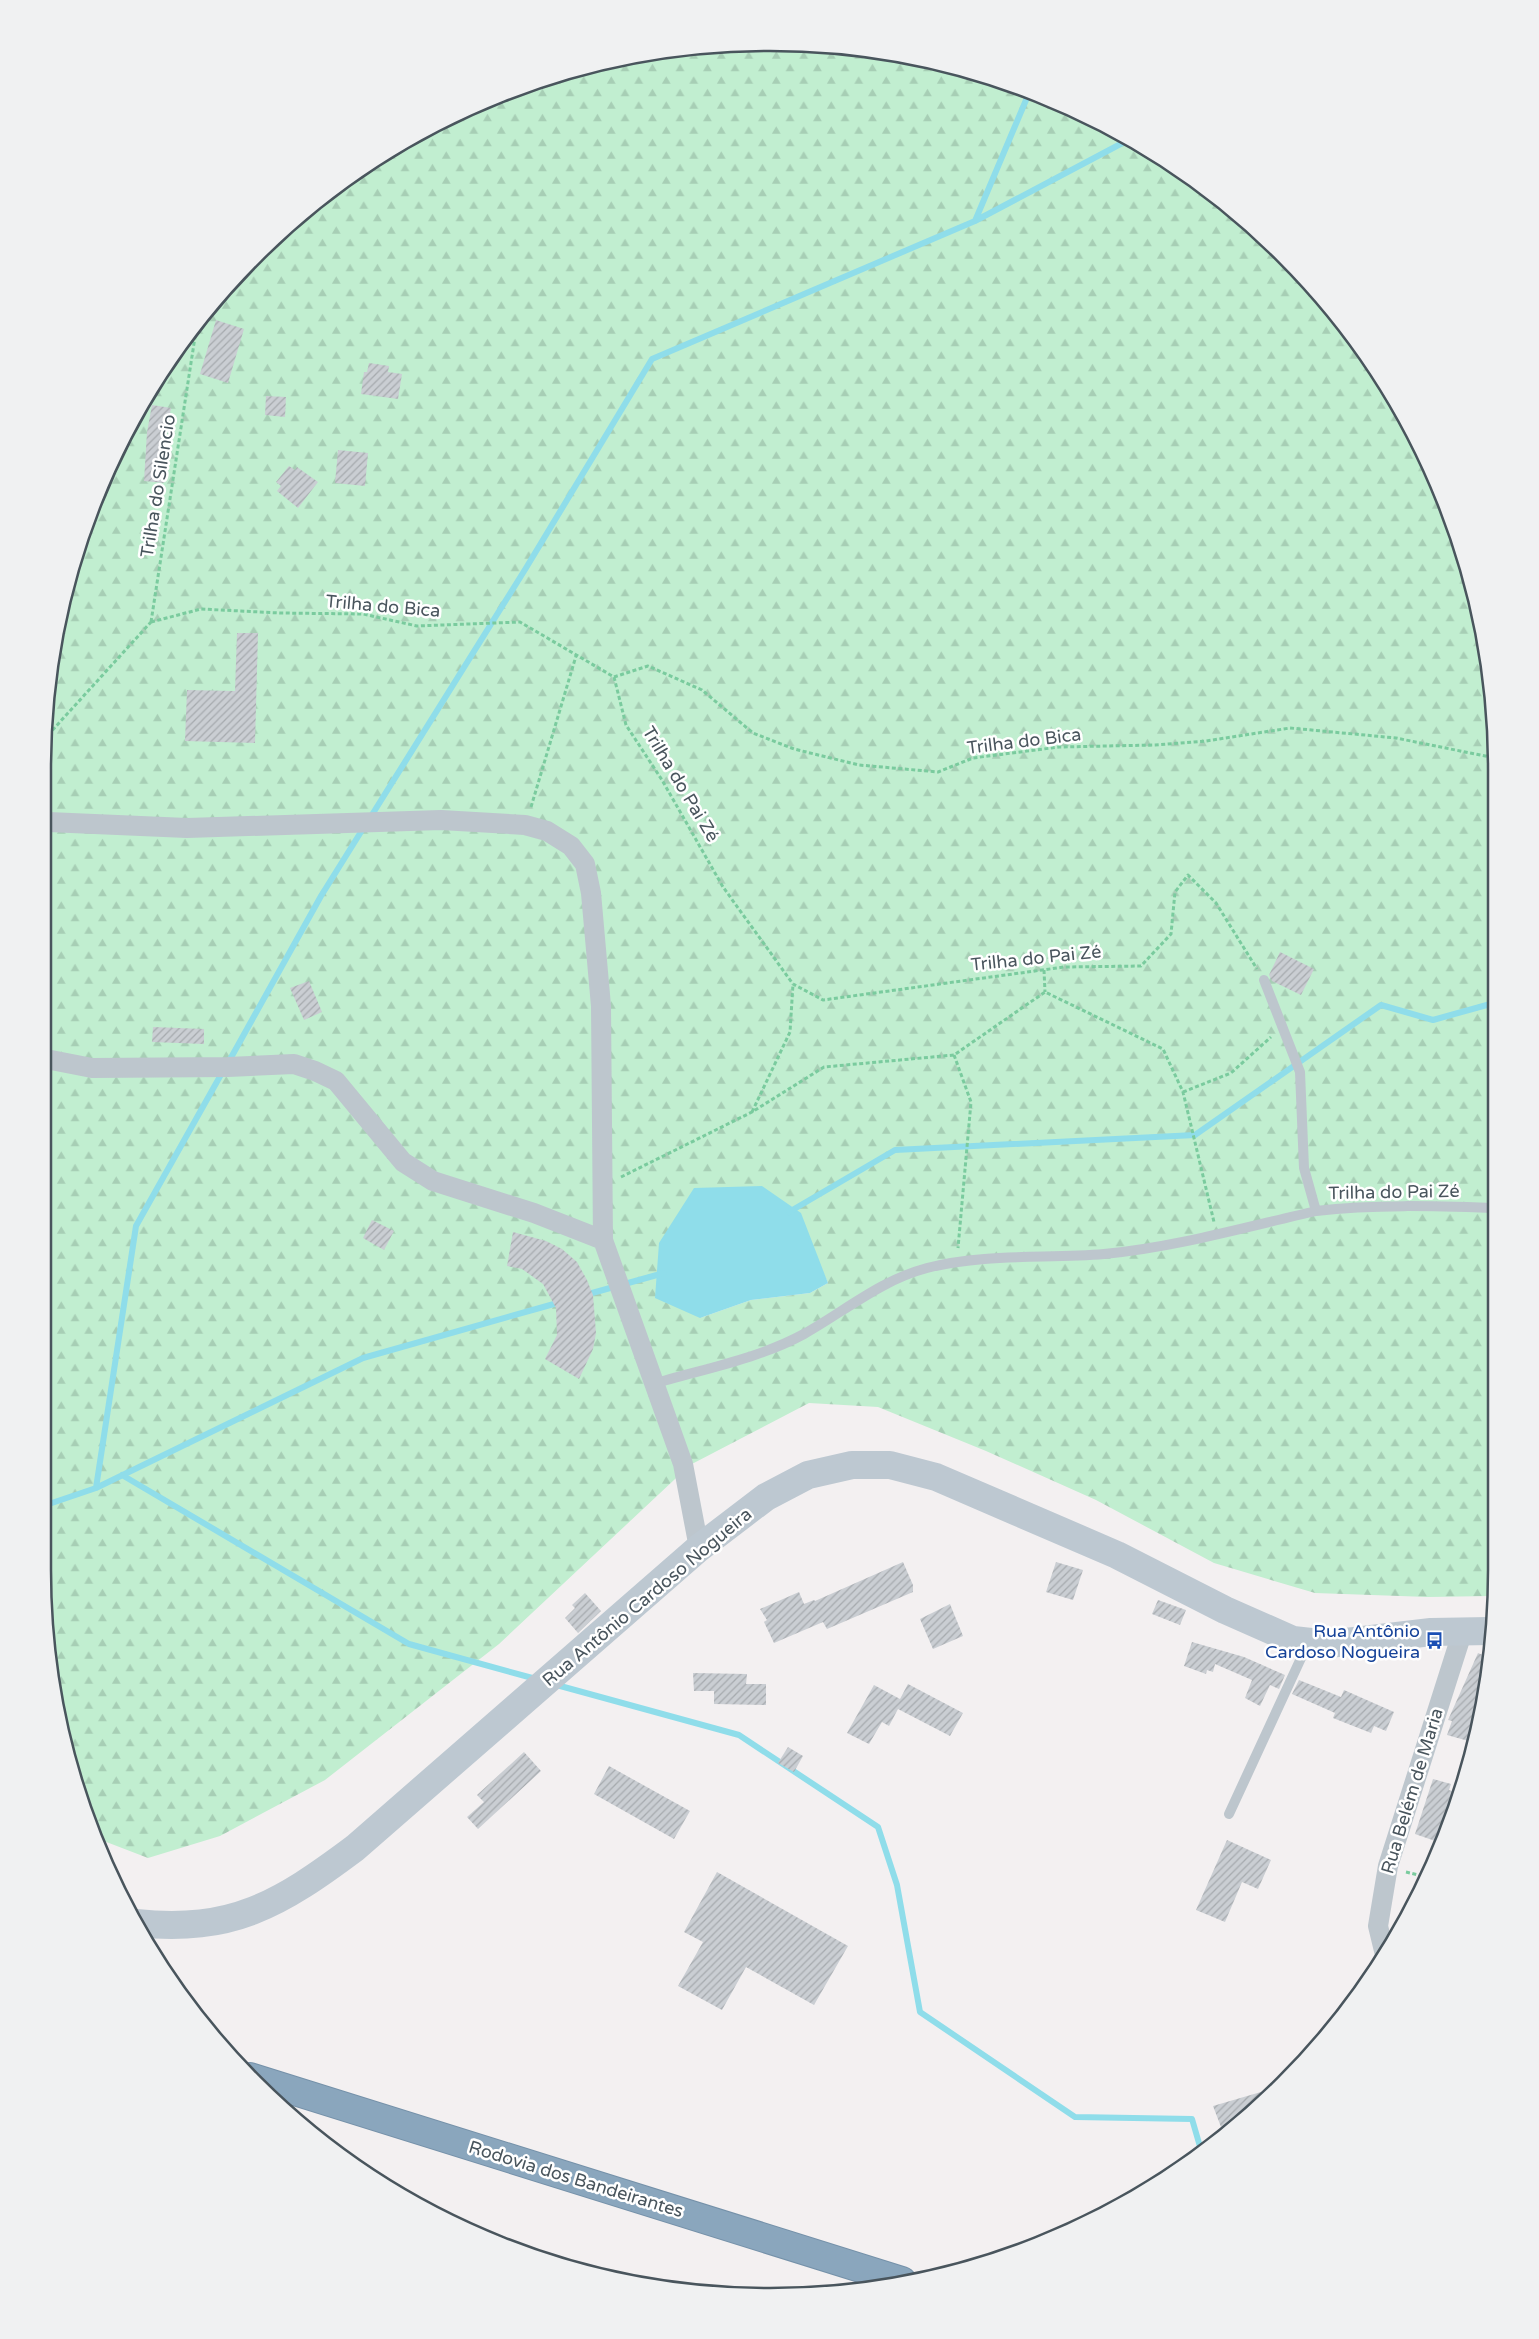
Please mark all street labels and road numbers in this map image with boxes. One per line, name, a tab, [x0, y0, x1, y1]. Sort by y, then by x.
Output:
street label: Trilha do Silencio	[136, 413, 180, 559]
street label: Trilha do Bica	[325, 590, 441, 622]
street label: Trilha do Pai Zé	[638, 722, 724, 846]
street label: Trilha do Bica	[966, 723, 1082, 759]
street label: Trilha do Pai Zé	[970, 940, 1102, 976]
street label: Trilha do Pai Zé	[1328, 1180, 1460, 1204]
street label: Rua Antônio Cardoso Nogueira	[538, 1503, 756, 1691]
street label: Rua Belém de Maria	[1376, 1705, 1448, 1877]
street label: Rodovia dos Bandeirantes	[466, 2136, 686, 2222]

